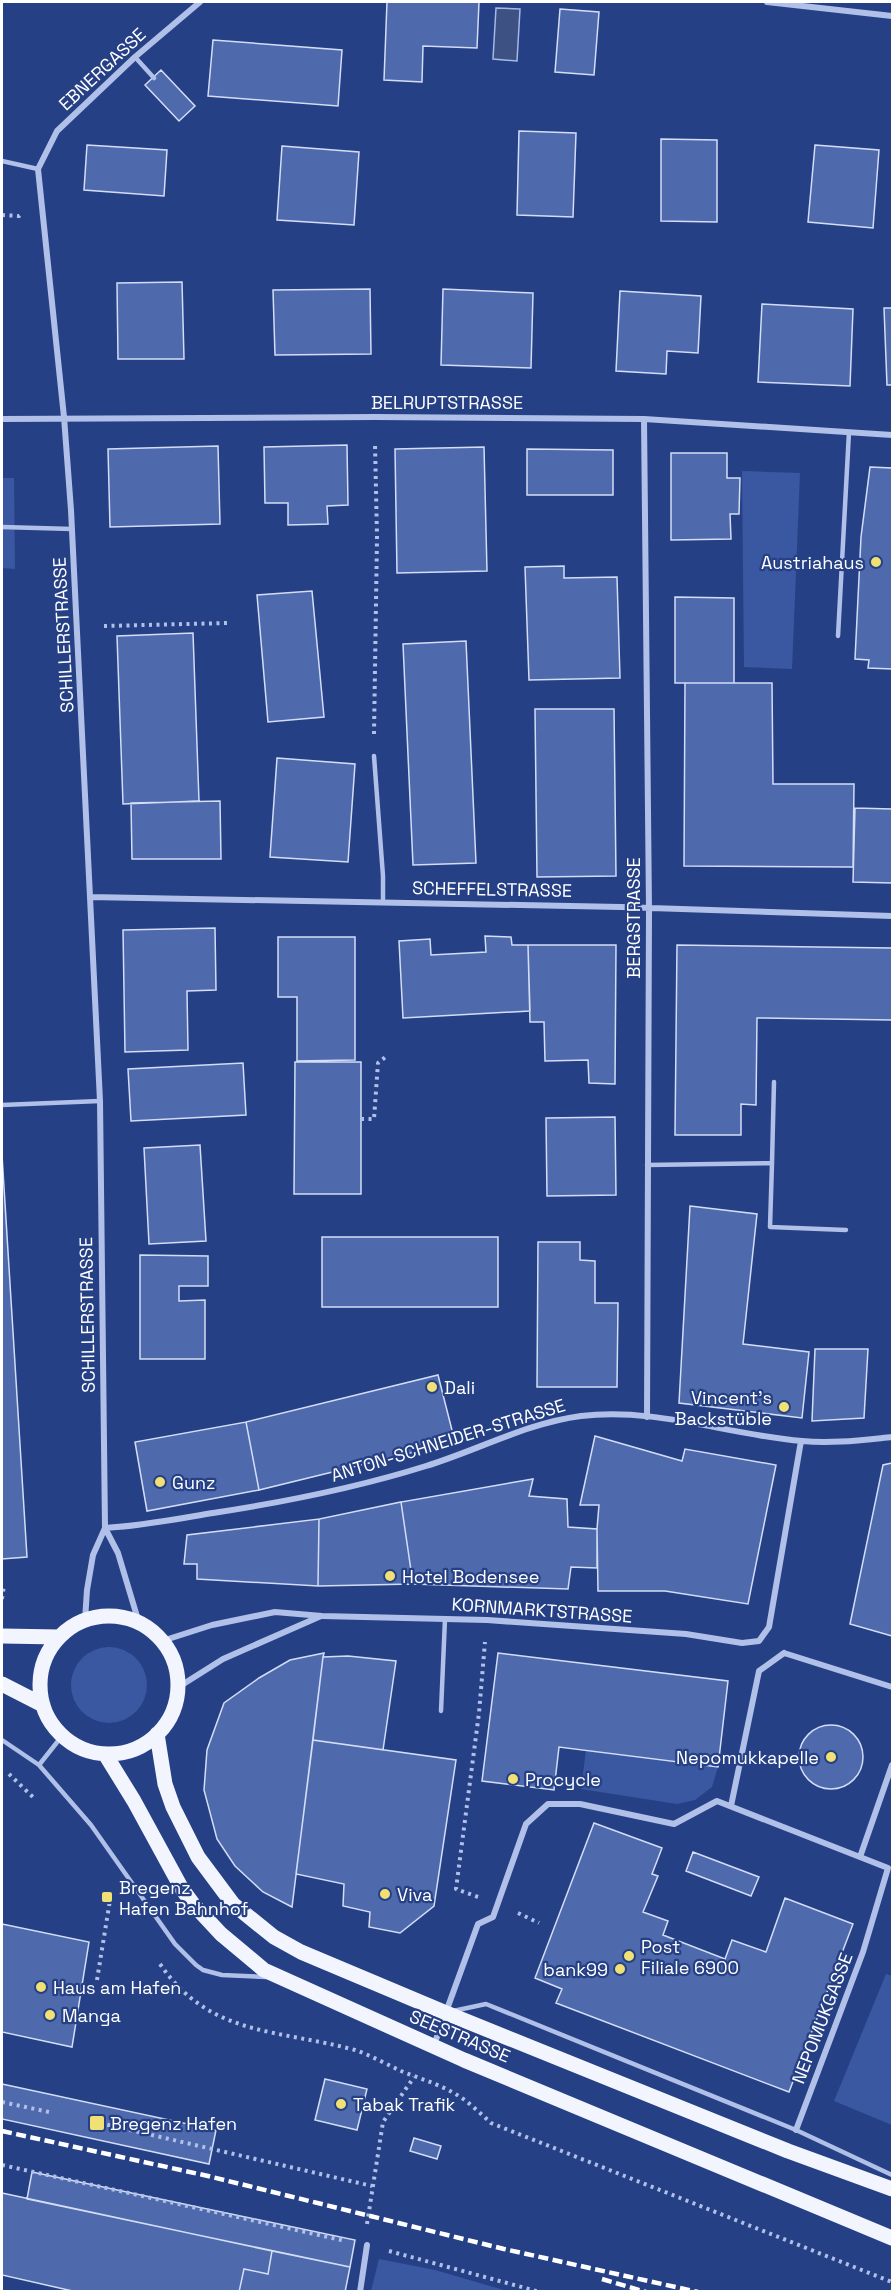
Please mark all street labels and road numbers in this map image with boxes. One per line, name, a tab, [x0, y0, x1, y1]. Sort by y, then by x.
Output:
street label: EBNERGASSE	[54, 23, 150, 115]
street label: BELRUPTSTRASSE	[371, 391, 523, 414]
street label: SCHILLERSTRASSE	[47, 557, 79, 713]
street label: BERGSTRASSE	[622, 857, 645, 979]
street label: SCHEFFELSTRASSE	[412, 876, 572, 902]
street label: SCHILLERSTRASSE	[74, 1237, 100, 1393]
street label: ANTON-SCHNEIDER-STRASSE	[328, 1393, 568, 1487]
street label: KORNMARKTSTRASSE	[451, 1592, 633, 1628]
street label: NEPOMUKGASSE	[786, 1949, 858, 2087]
street label: SEESTRASSE	[406, 2004, 514, 2068]

